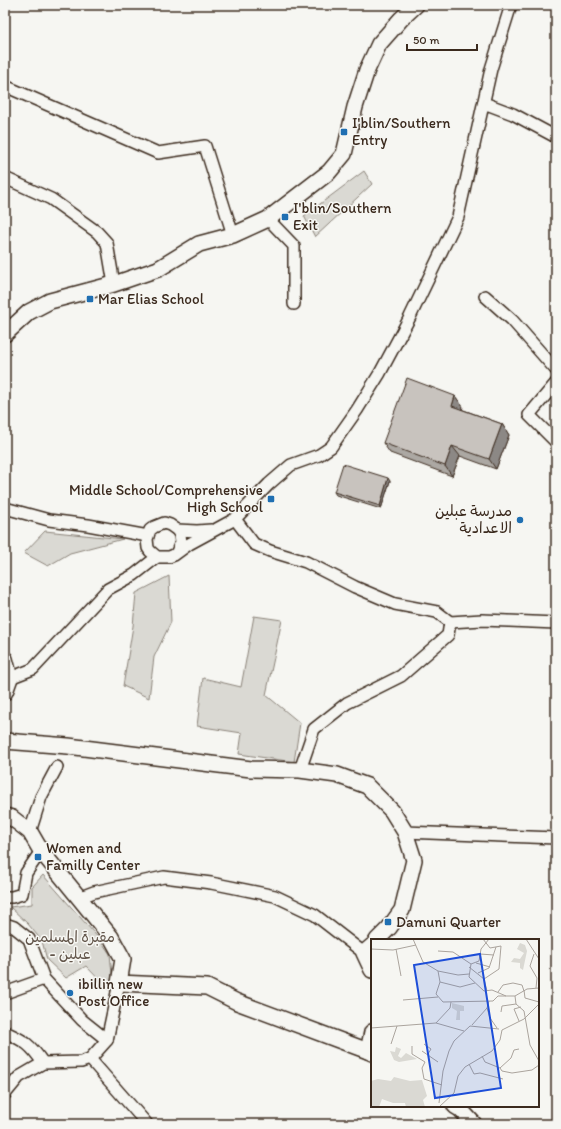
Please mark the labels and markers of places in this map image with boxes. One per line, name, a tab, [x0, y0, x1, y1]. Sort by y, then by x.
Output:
place label: I'blin/Southern Entry	[352, 114, 451, 149]
marker: I'blin/Southern Entry	[339, 127, 349, 137]
place label: I'blin/Southern Exit	[293, 199, 392, 234]
marker: I'blin/Southern Exit	[280, 212, 290, 222]
place label: Mar Elias School	[98, 290, 205, 308]
marker: Mar Elias School	[85, 294, 95, 304]
place label: Middle School/Comprehensive High School	[69, 481, 264, 516]
marker: Middle School/Comprehensive High School	[266, 494, 276, 504]
place label: مدرسة عبلين الاعدادية	[435, 502, 512, 537]
marker: مدرسة عبلين الاعدادية	[515, 515, 525, 525]
place label: Women and Familly Center	[46, 839, 140, 874]
marker: Women and Familly Center	[33, 852, 43, 862]
place label: Damuni Quarter	[396, 913, 501, 931]
marker: Damuni Quarter	[383, 917, 393, 927]
place label: ibillin new Post Office	[78, 975, 149, 1010]
marker: ibillin new Post Office	[65, 988, 75, 998]

